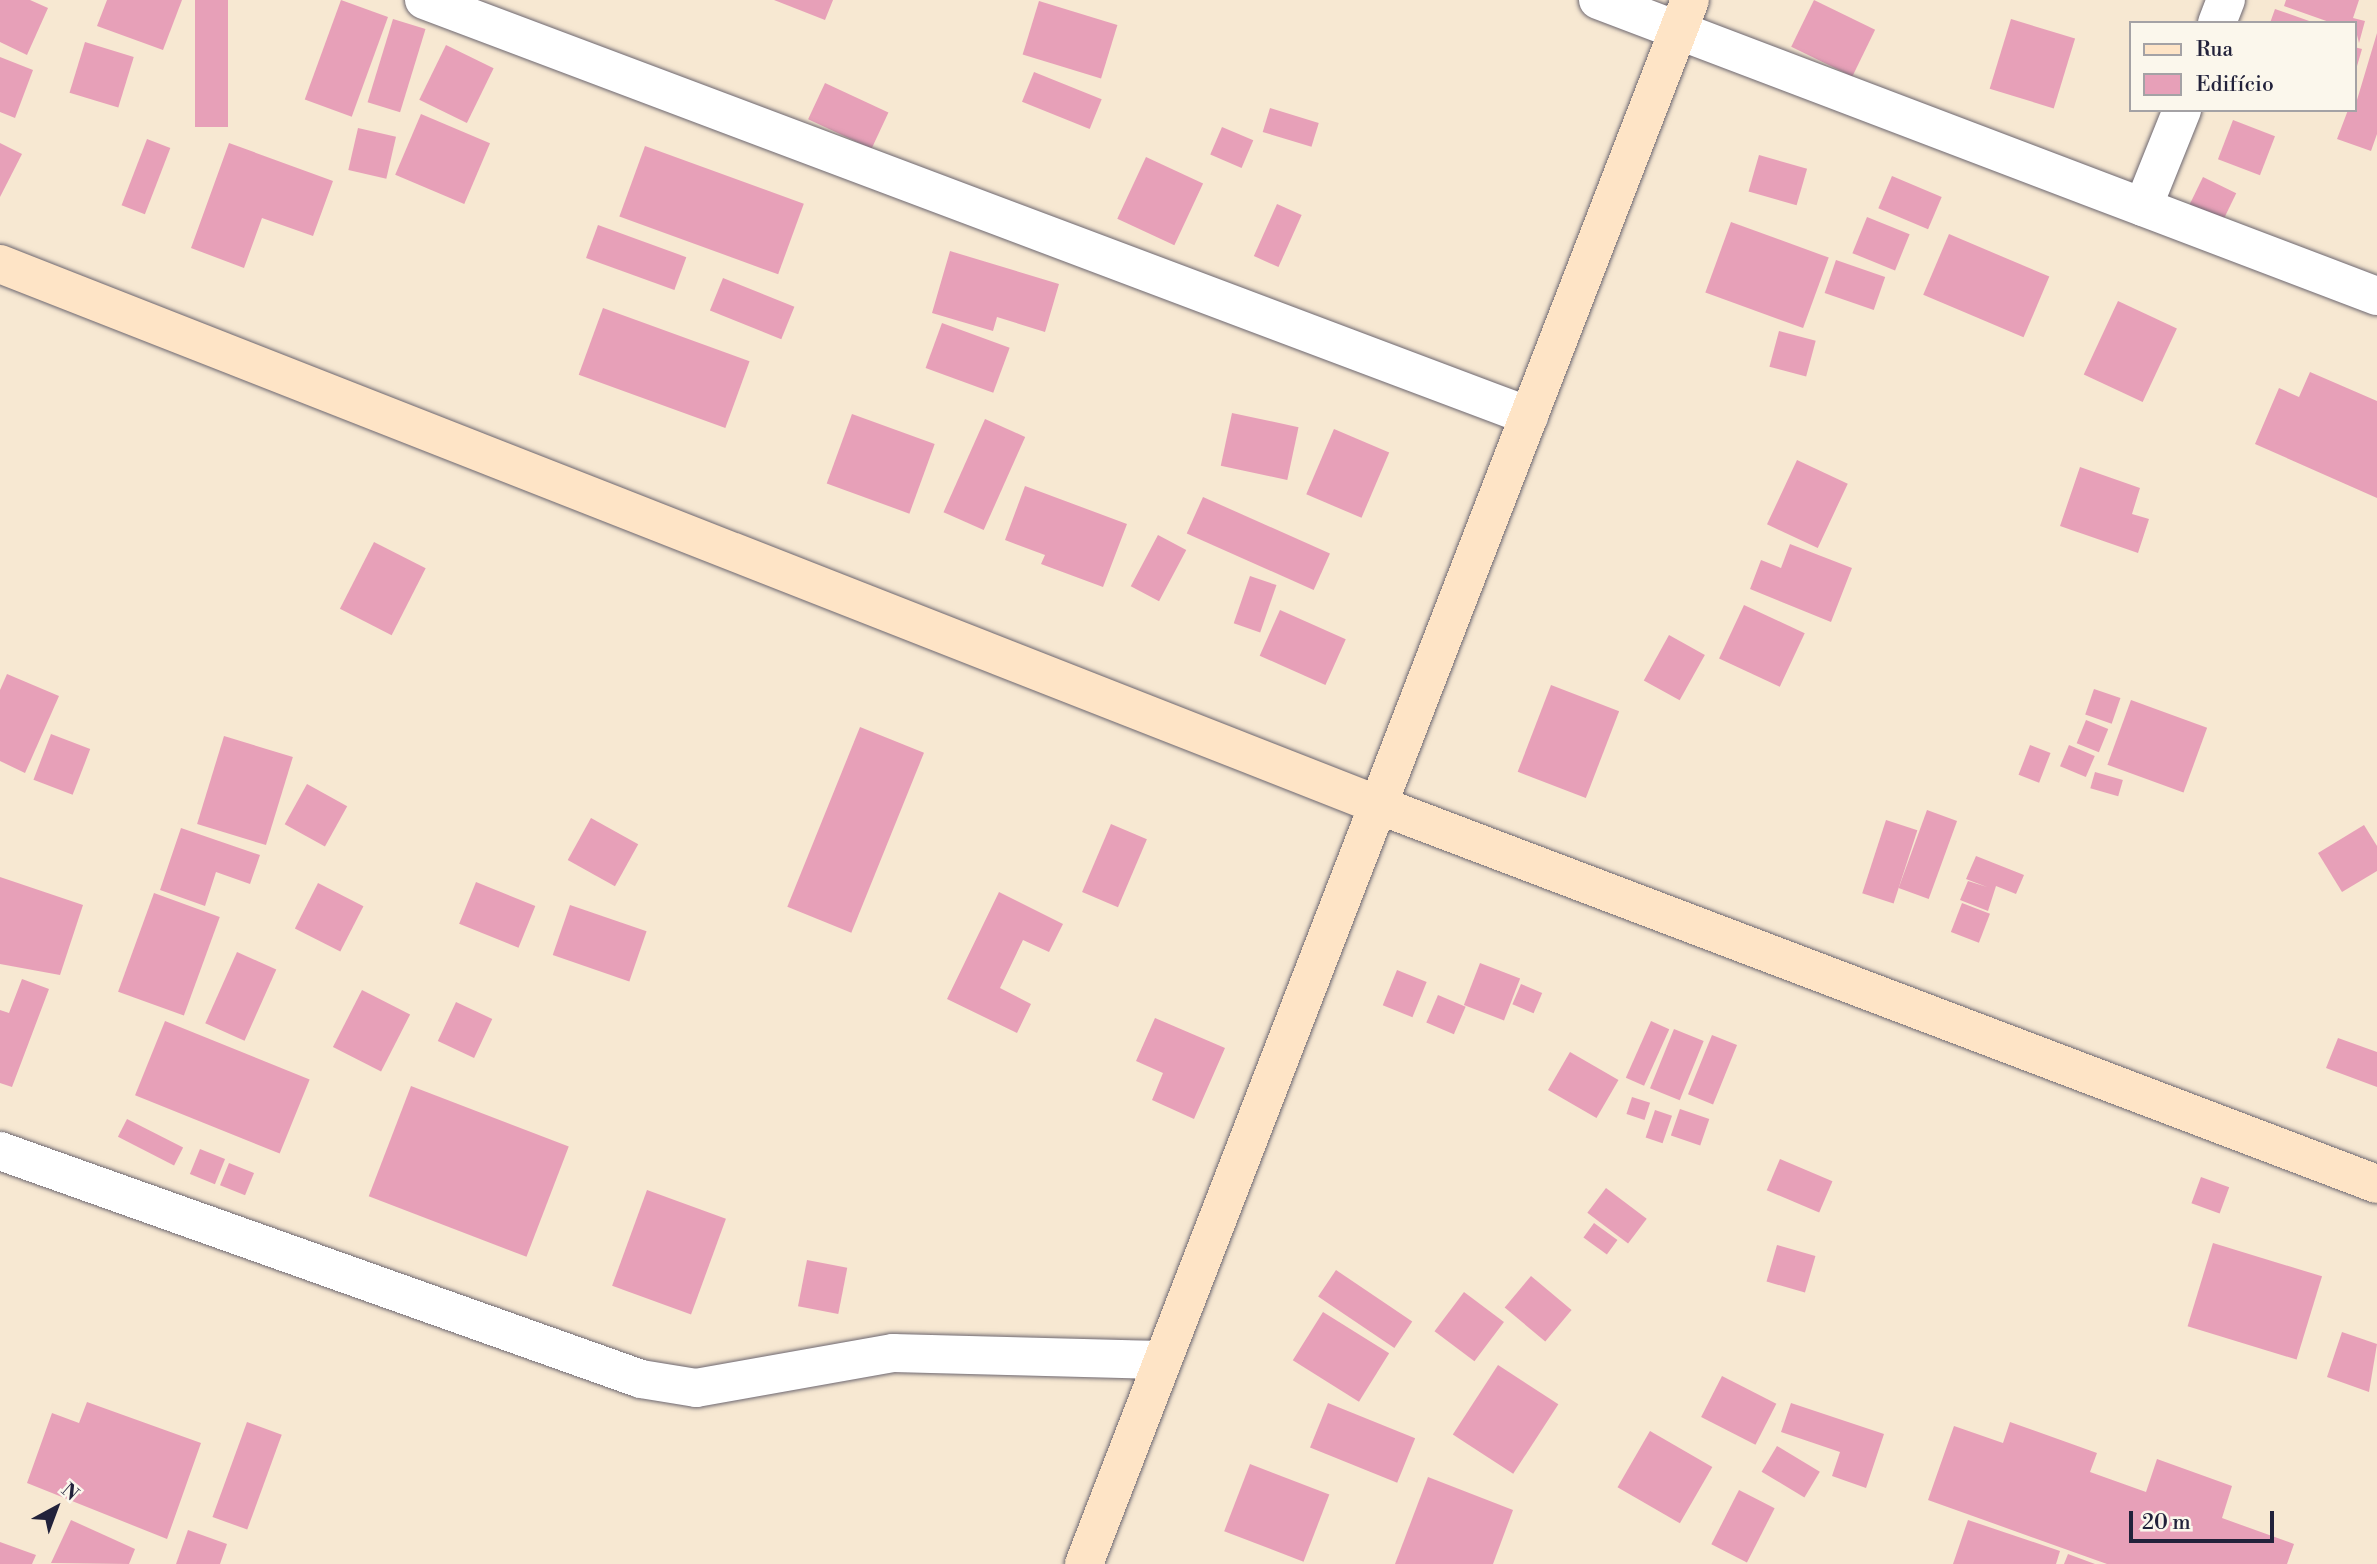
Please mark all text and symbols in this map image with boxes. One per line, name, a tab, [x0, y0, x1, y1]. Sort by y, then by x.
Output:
legend	[2128, 21, 2356, 112]
text: Rua	[2196, 37, 2233, 63]
text: Edifício	[2196, 72, 2274, 98]
north arrow	[21, 1473, 91, 1543]
text: N	[56, 1478, 83, 1506]
scale bar	[2132, 1498, 2277, 1542]
text: 20 m	[2142, 1510, 2191, 1536]

